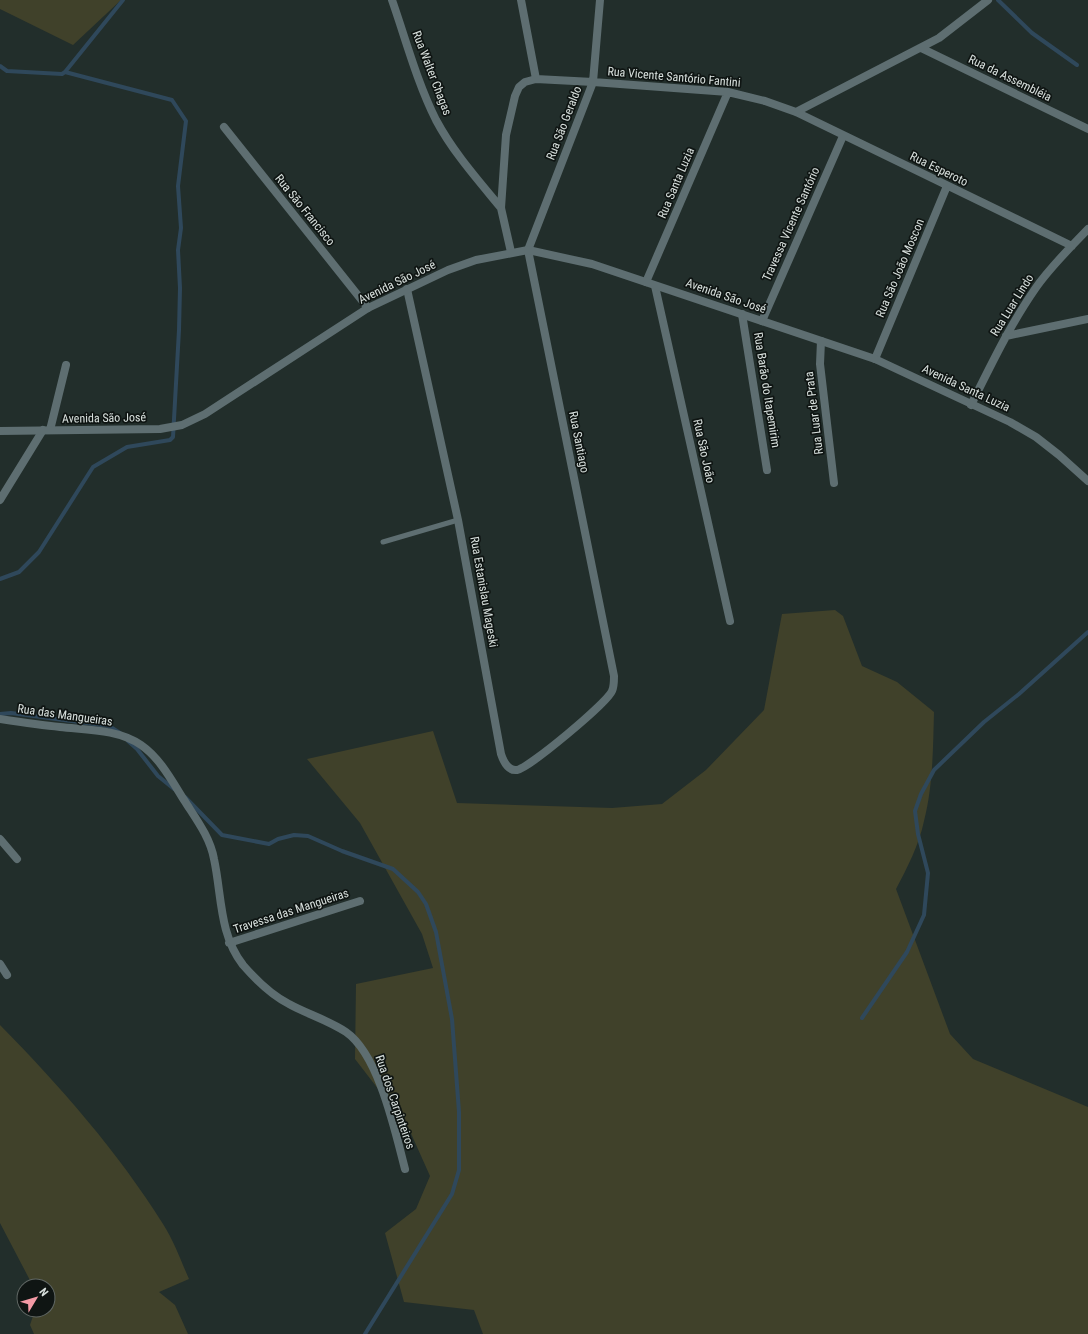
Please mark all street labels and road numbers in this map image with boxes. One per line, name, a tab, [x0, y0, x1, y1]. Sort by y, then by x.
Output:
street label: Rua Walter Chagas	[409, 29, 455, 117]
street label: Rua da Assembléia	[966, 52, 1054, 104]
street label: Rua Vicente Santório Fantini	[607, 64, 741, 90]
street label: Rua São Geraldo	[543, 84, 585, 162]
street label: Rua Santa Luzia	[655, 145, 697, 220]
street label: Rua Esperoto	[908, 149, 970, 189]
street label: Travessa Vicente Santório	[760, 165, 822, 283]
street label: Rua São Francisco	[272, 172, 338, 248]
street label: Rua São João Moscon	[873, 216, 927, 319]
street label: Avenida São José	[356, 257, 438, 307]
street label: Rua Luar Lindo	[987, 271, 1037, 339]
street label: Avenida São José	[684, 276, 768, 316]
street label: Rua Barão do Itapemirim	[751, 331, 783, 449]
street label: Avenida Santa Luzia	[920, 362, 1012, 415]
street label: Rua Luar de Prata	[802, 370, 826, 455]
street label: Avenida São José	[62, 410, 146, 426]
street label: Rua Santiago	[566, 410, 592, 474]
street label: Rua São João	[690, 418, 718, 484]
street label: Rua Estanislau Mageski	[467, 535, 501, 649]
street label: Rua das Mangueiras	[17, 701, 113, 729]
street label: Travessa das Mangueiras	[232, 886, 350, 936]
street label: Rua dos Carpinteiros	[372, 1053, 418, 1151]

